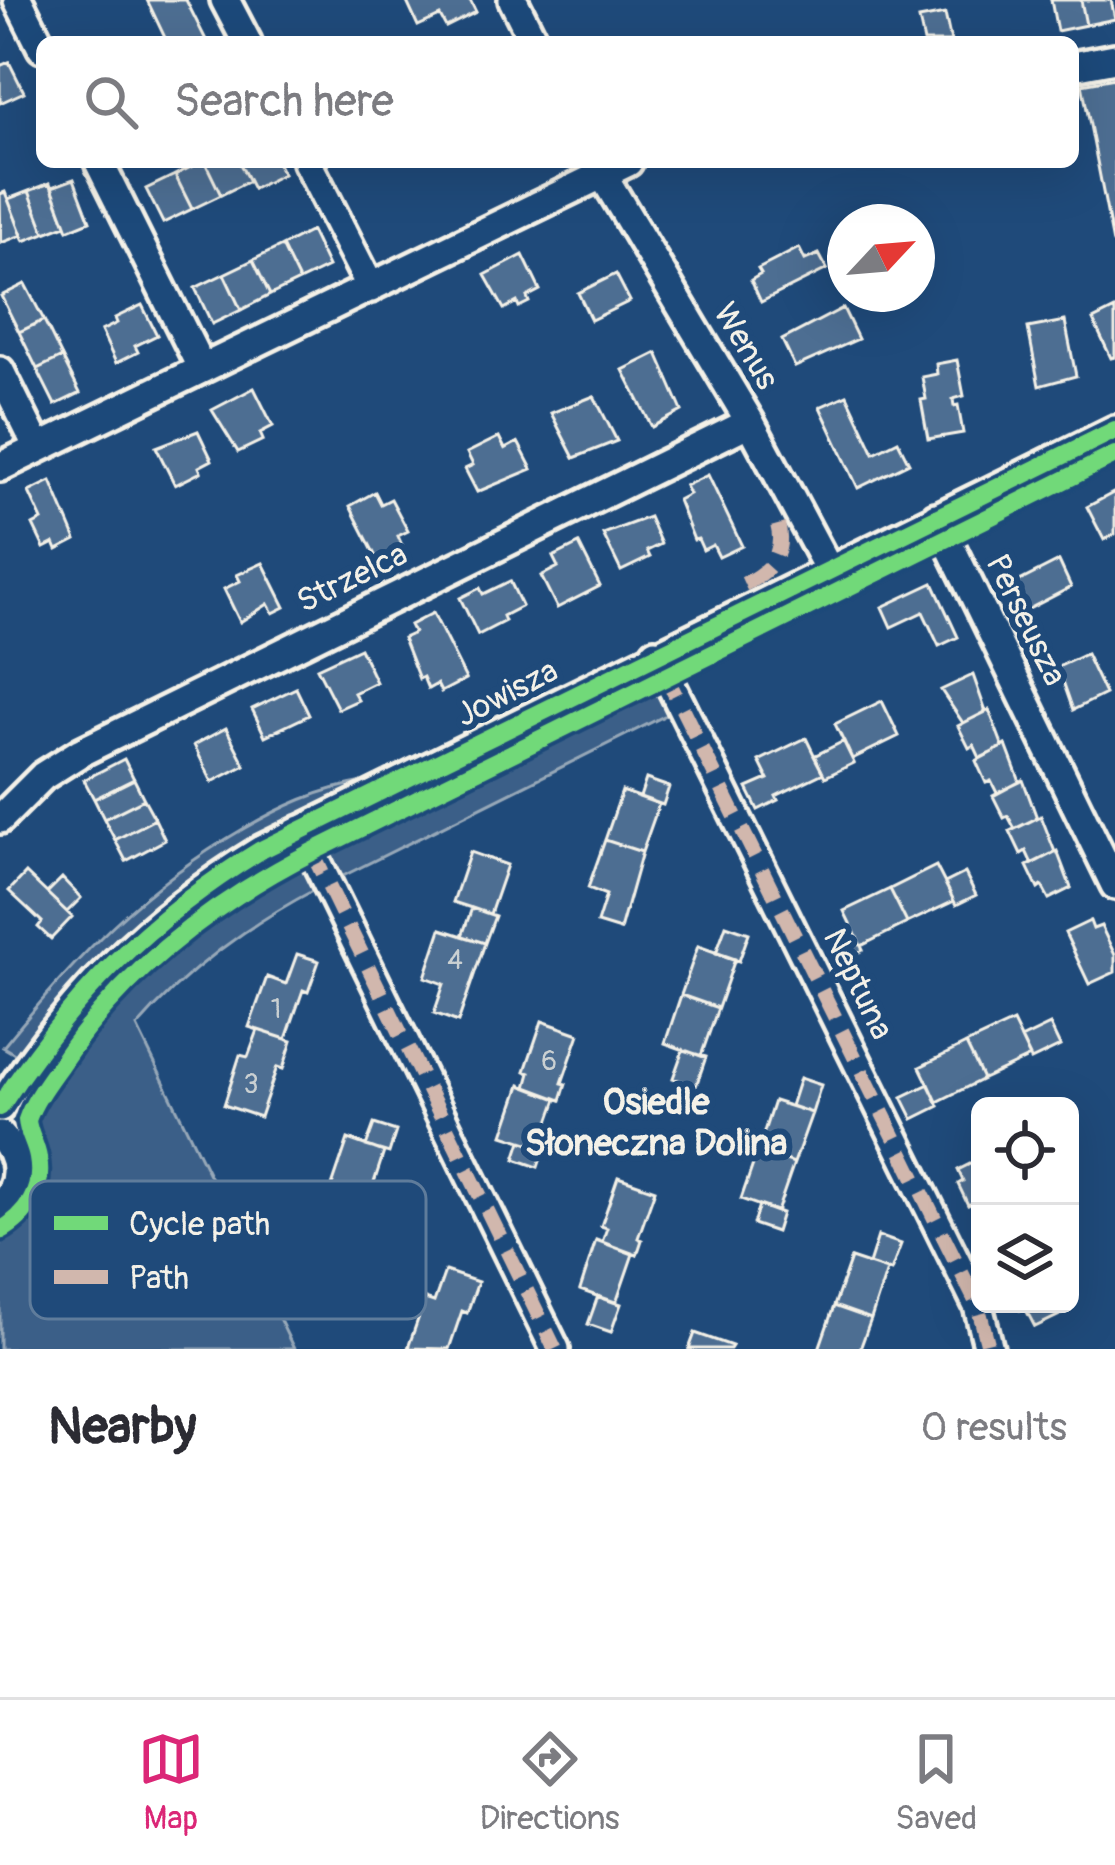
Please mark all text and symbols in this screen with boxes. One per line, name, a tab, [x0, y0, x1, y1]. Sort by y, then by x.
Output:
search box	[36, 36, 1079, 168]
icon: search	[78, 69, 144, 135]
text: Search here	[174, 74, 394, 130]
north arrow	[827, 204, 935, 312]
street label: Wenus	[704, 295, 788, 397]
street label: Strzelca	[290, 534, 414, 622]
street label: Perseusza	[977, 548, 1075, 692]
street label: Jowisza	[449, 650, 565, 736]
street label: Neptuna	[814, 922, 902, 1046]
house number: 4	[447, 944, 463, 977]
house number: 1	[271, 993, 281, 1026]
house number: 6	[541, 1045, 557, 1078]
house number: 3	[243, 1068, 259, 1101]
district label: Osiedle Słoneczna Dolina	[525, 1080, 787, 1166]
map controls	[971, 1097, 1079, 1313]
button: locate	[971, 1097, 1079, 1205]
legend	[30, 1181, 426, 1319]
text: Cycle path	[129, 1204, 270, 1245]
button: layers	[971, 1205, 1079, 1313]
text: Path	[129, 1258, 189, 1299]
text: Nearby	[48, 1395, 196, 1459]
text: 0 results	[921, 1403, 1067, 1452]
tab: Map	[138, 1726, 204, 1839]
tab: Directions	[480, 1726, 620, 1839]
tab: Saved	[895, 1726, 977, 1839]

